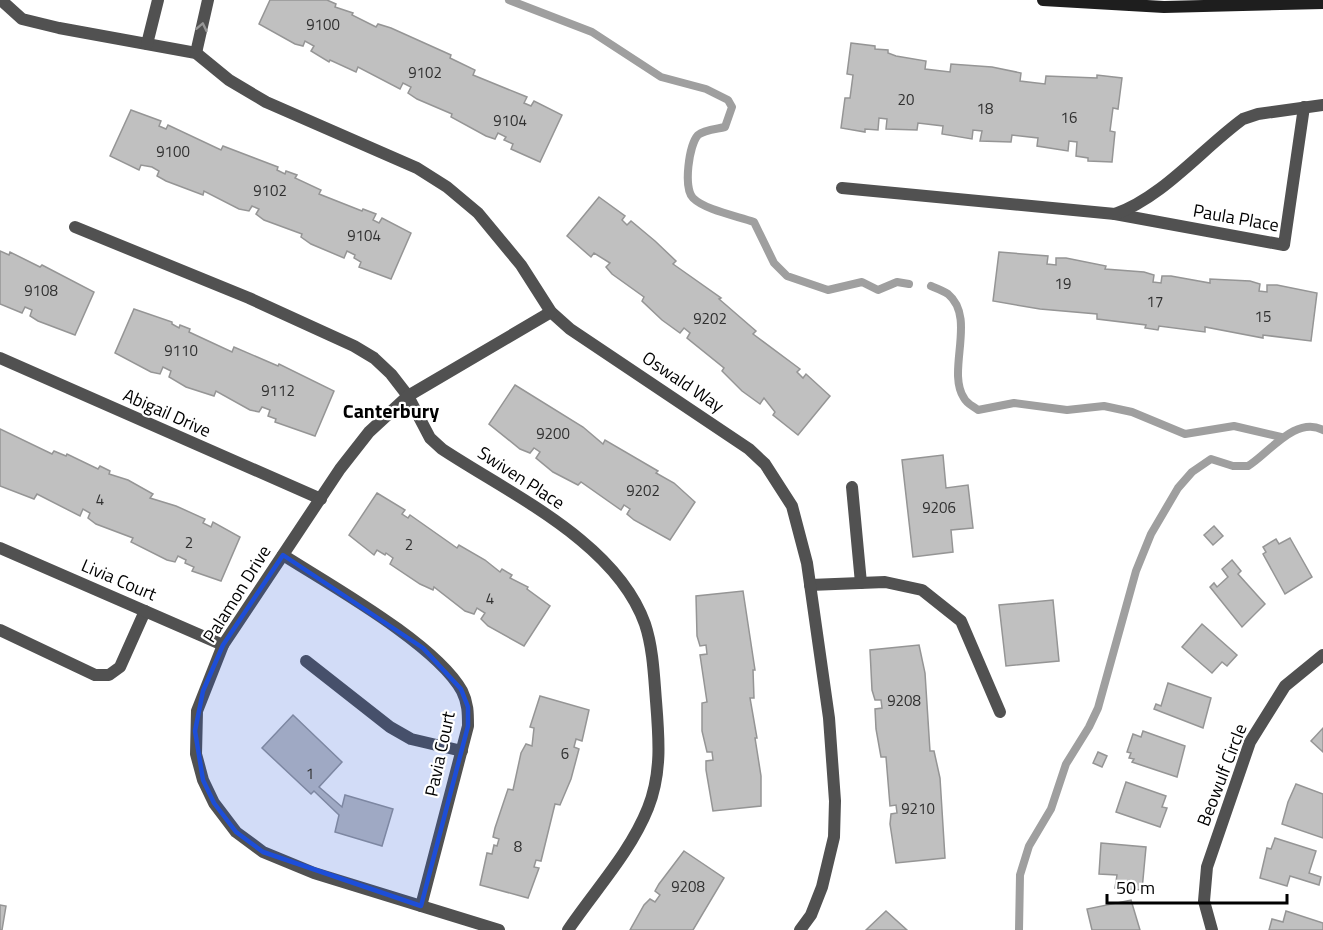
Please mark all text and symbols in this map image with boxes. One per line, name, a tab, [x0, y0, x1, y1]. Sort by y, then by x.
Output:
house number: 9100	[306, 13, 340, 36]
one-way arrow	[195, 22, 208, 32]
house number: 9102	[408, 61, 442, 84]
house number: 20	[898, 88, 914, 111]
house number: 18	[977, 97, 993, 120]
house number: 16	[1061, 106, 1077, 129]
house number: 9104	[493, 109, 527, 132]
house number: 9100	[156, 140, 190, 163]
house number: 9102	[253, 179, 287, 202]
street label: Paula Place	[1191, 197, 1281, 238]
house number: 9104	[347, 224, 381, 247]
house number: 19	[1055, 272, 1071, 295]
house number: 9108	[24, 279, 58, 302]
house number: 17	[1147, 290, 1163, 313]
house number: 15	[1255, 305, 1271, 328]
house number: 9202	[693, 307, 727, 330]
house number: 9110	[164, 339, 198, 362]
street label: Oswald Way	[637, 344, 730, 419]
house number: 9112	[261, 379, 295, 402]
street label: Abigail Drive	[119, 381, 216, 444]
district label: Canterbury	[343, 395, 439, 426]
house number: 9200	[536, 422, 570, 445]
street label: Swiven Place	[472, 439, 570, 516]
house number: 9202	[626, 479, 660, 502]
house number: 4	[96, 488, 104, 511]
house number: 9206	[922, 496, 956, 519]
house number: 2	[185, 531, 193, 554]
house number: 2	[405, 533, 413, 556]
street label: Palamon Drive	[196, 540, 277, 648]
street label: Livia Court	[77, 552, 162, 608]
house number: 4	[486, 587, 494, 610]
house number: 9208	[887, 689, 921, 712]
street label: Pavia Court	[417, 708, 462, 799]
street label: Beowulf Circle	[1190, 720, 1253, 830]
house number: 6	[561, 742, 569, 765]
house number: 1	[306, 762, 314, 785]
house number: 9210	[901, 797, 935, 820]
house number: 8	[514, 835, 522, 858]
scale bar	[1107, 867, 1287, 905]
text: 50 m	[1116, 874, 1155, 901]
house number: 9208	[671, 875, 705, 898]

